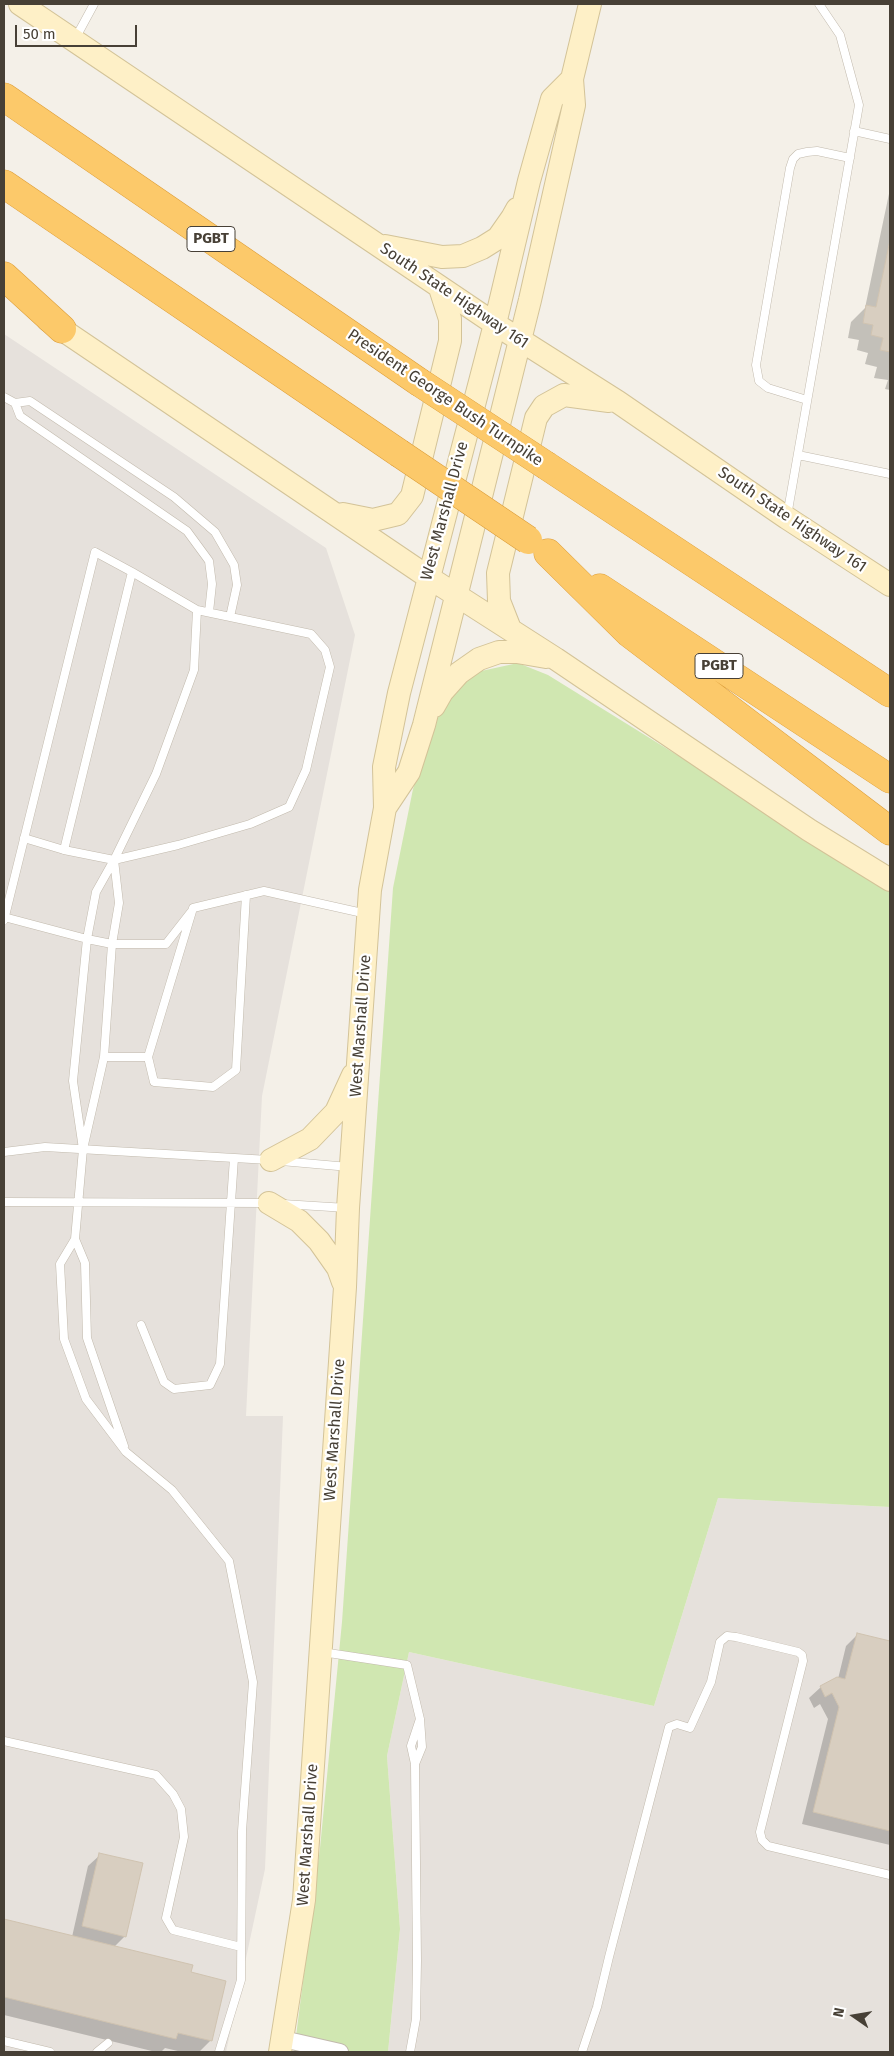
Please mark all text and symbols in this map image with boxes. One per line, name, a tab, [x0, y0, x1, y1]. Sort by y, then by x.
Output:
scale bar	[18, 15, 140, 47]
text: 50 m	[23, 25, 56, 43]
road number: PGBT	[187, 226, 235, 252]
street label: South State Highway 161	[376, 239, 532, 353]
street label: President George Bush Turnpike	[344, 325, 546, 471]
street label: West Marshall Drive	[417, 440, 473, 582]
street label: South State Highway 161	[714, 463, 870, 577]
road number: PGBT	[695, 654, 743, 678]
street label: West Marshall Drive	[346, 954, 376, 1098]
street label: West Marshall Drive	[320, 1358, 350, 1502]
street label: West Marshall Drive	[293, 1763, 323, 1907]
north arrow	[829, 1991, 879, 2041]
text: N	[830, 2006, 848, 2019]

